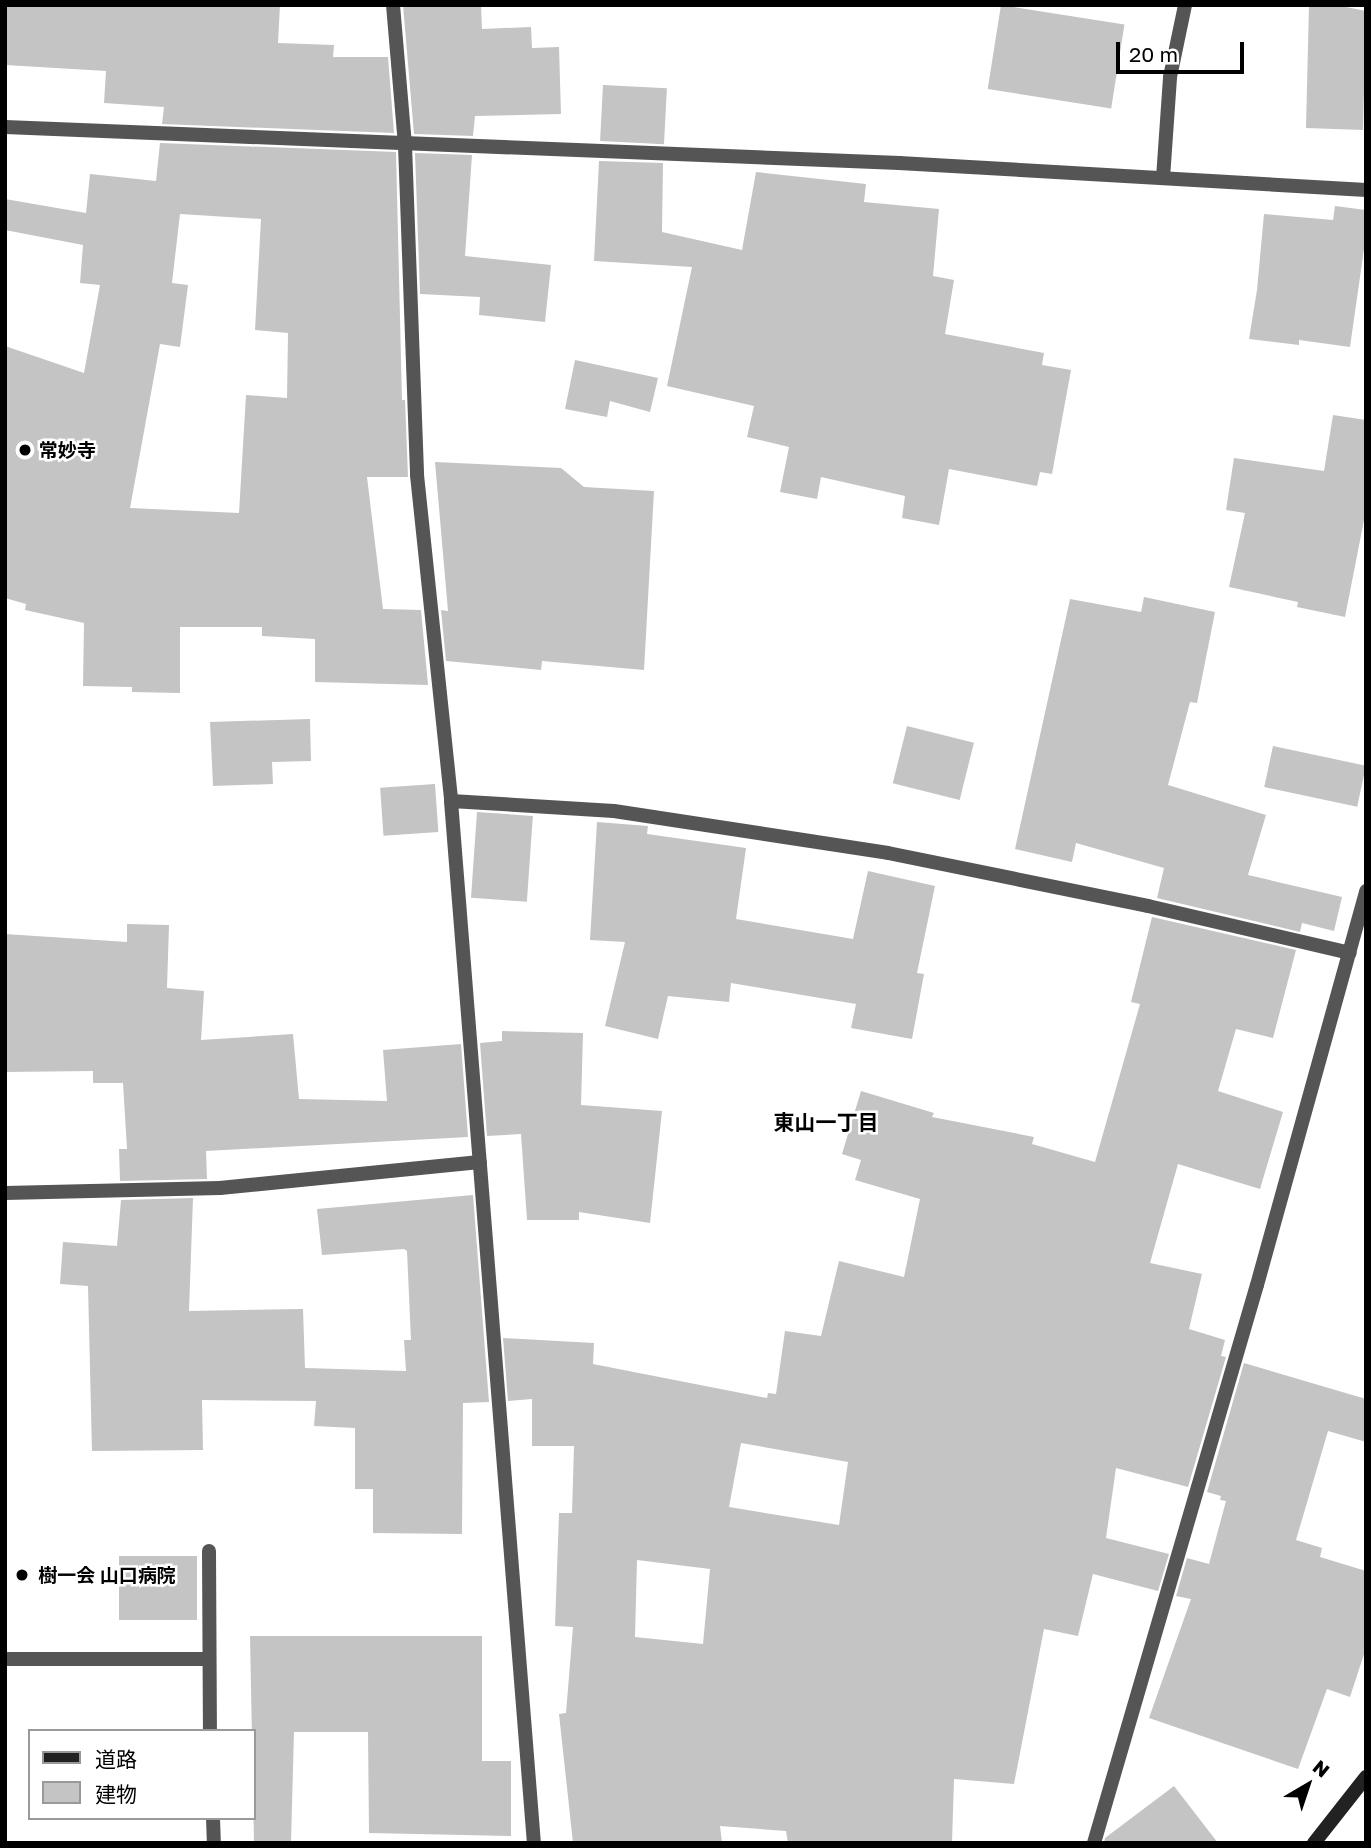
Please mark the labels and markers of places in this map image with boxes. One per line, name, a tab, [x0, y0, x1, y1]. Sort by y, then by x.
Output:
place label: 常妙寺	[39, 439, 96, 461]
marker: 常妙寺	[17, 442, 33, 458]
place label: 樹一会 山口病院	[38, 1564, 176, 1586]
marker: 樹一会 山口病院	[12, 1565, 32, 1585]

